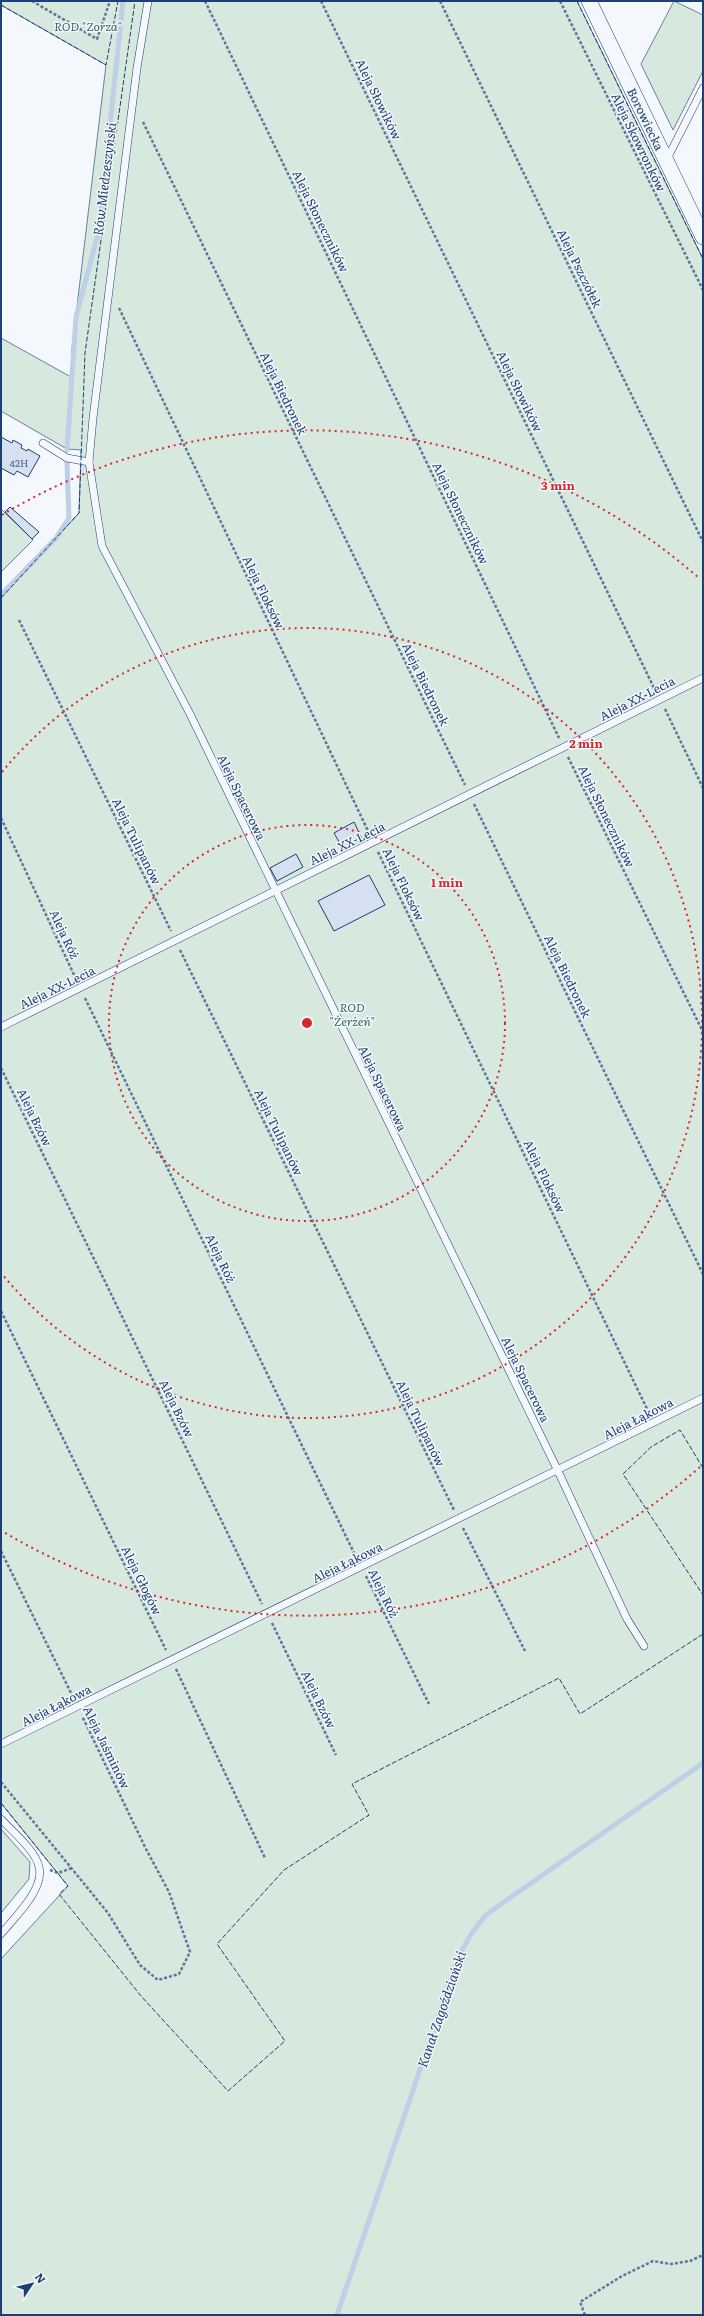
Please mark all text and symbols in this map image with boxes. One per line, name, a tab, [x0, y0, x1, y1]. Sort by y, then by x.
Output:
park label: ROD "Zorza"	[54, 17, 122, 35]
street label: Aleja Słowików	[352, 55, 407, 143]
street label: Borowiecka	[623, 85, 669, 154]
street label: Aleja Skowronków	[607, 90, 671, 195]
water label: Rów Miedzeszyński	[88, 121, 120, 237]
street label: Aleja Słoneczników	[288, 167, 354, 276]
street label: Aleja Pszczółek	[553, 226, 607, 311]
street label: Aleja Słowików	[493, 347, 548, 435]
street label: Aleja Biedronek	[256, 348, 312, 438]
house number: 42H	[10, 455, 28, 470]
street label: Aleja Słoneczników	[428, 459, 494, 568]
text: 3 min	[541, 476, 576, 494]
street label: Aleja Floksów	[239, 552, 290, 632]
street label: Aleja Biedronek	[398, 639, 454, 729]
street label: Aleja XX-Lecia	[596, 671, 678, 725]
text: 2 min	[569, 734, 603, 752]
street label: Aleja Spacerowa	[213, 751, 271, 843]
street label: Aleja Słoneczników	[574, 762, 640, 871]
street label: Aleja Tulipanów	[108, 795, 166, 888]
street label: Aleja XX-Lecia	[306, 817, 388, 869]
street label: Aleja Floksów	[379, 844, 430, 924]
text: 1 min	[431, 873, 464, 891]
street label: Aleja Róż	[46, 906, 84, 962]
street label: Aleja Biedronek	[540, 931, 596, 1021]
street label: Aleja XX-Lecia	[16, 961, 98, 1013]
park label: ROD "Żerżeń"	[329, 998, 375, 1030]
centre of rings	[300, 1016, 314, 1030]
street label: Aleja Spacerowa	[354, 1042, 412, 1134]
street label: Aleja Bzów	[13, 1085, 57, 1150]
street label: Aleja Tulipanów	[250, 1086, 308, 1179]
street label: Aleja Floksów	[520, 1136, 571, 1216]
street label: Aleja Róż	[201, 1230, 241, 1286]
street label: Aleja Spacerowa	[497, 1333, 555, 1425]
street label: Aleja Bzów	[155, 1376, 199, 1441]
street label: Aleja Tulipanów	[392, 1377, 450, 1470]
street label: Aleja Łąkowa	[600, 1392, 677, 1443]
street label: Aleja Łąkowa	[309, 1537, 386, 1587]
street label: Aleja Głogów	[117, 1542, 167, 1618]
street label: Aleja Róż	[364, 1565, 404, 1621]
street label: Aleja Bzów	[297, 1667, 341, 1732]
street label: Aleja Łąkowa	[18, 1679, 95, 1730]
street label: Aleja Jaśminów	[79, 1703, 135, 1792]
water label: Kanał Zagoździański	[412, 1948, 470, 2070]
north arrow	[12, 2264, 52, 2304]
text: N	[32, 2269, 50, 2286]

